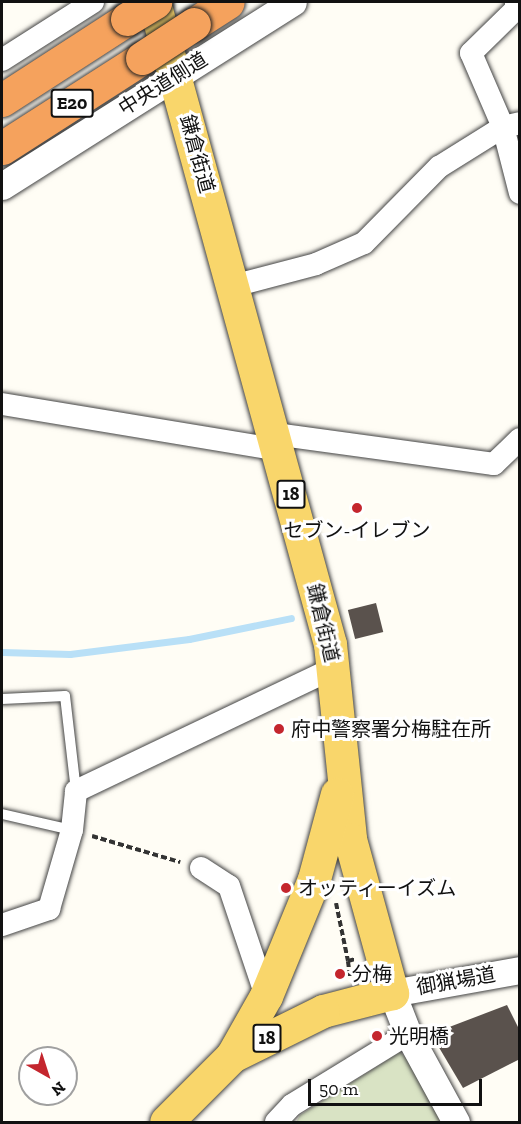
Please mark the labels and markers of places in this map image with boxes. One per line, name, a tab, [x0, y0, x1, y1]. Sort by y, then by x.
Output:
marker: セブン-イレブン	[350, 501, 364, 515]
place label: セブン-イレブン	[284, 518, 430, 542]
place label: 府中警察署分梅駐在所	[291, 717, 491, 741]
marker: 府中警察署分梅駐在所	[272, 722, 286, 736]
place label: オッティーイズム	[298, 876, 458, 900]
marker: オッティーイズム	[279, 881, 293, 895]
place label: 分梅	[352, 962, 392, 986]
marker: 分梅	[333, 967, 347, 981]
place label: 光明橋	[389, 1024, 449, 1048]
marker: 光明橋	[370, 1029, 384, 1043]

